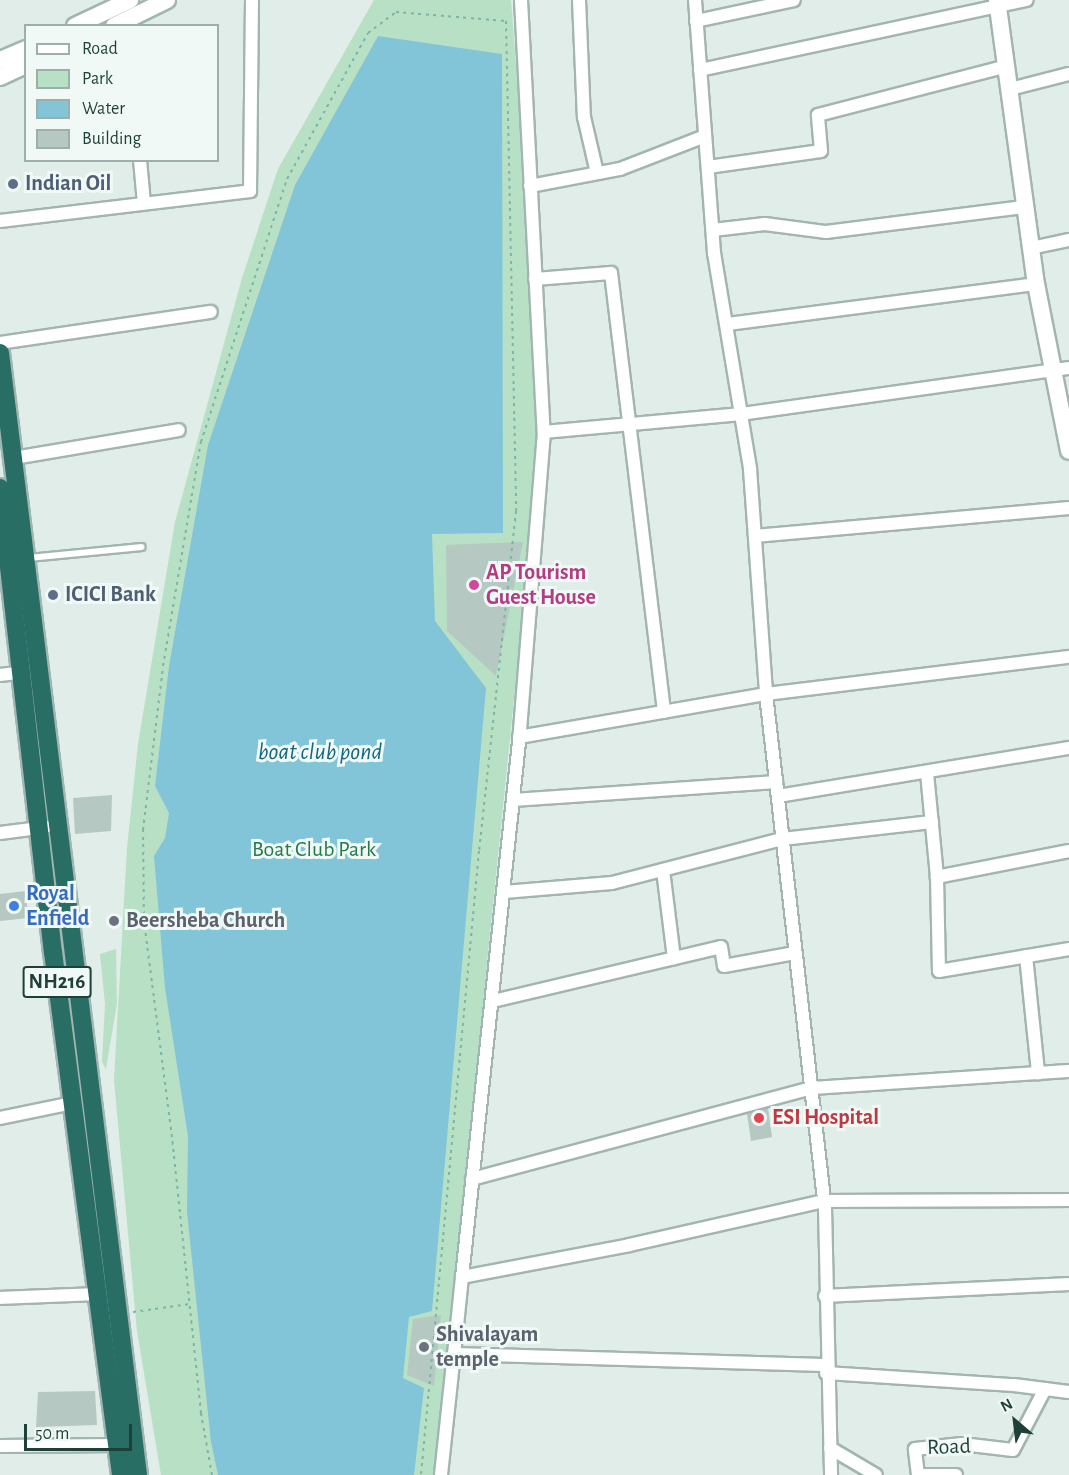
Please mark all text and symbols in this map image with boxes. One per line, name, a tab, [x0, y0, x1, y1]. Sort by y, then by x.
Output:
legend	[24, 24, 219, 162]
text: Road	[82, 40, 118, 58]
text: Park	[82, 70, 113, 88]
text: Water	[82, 100, 125, 118]
text: Building	[82, 130, 141, 148]
place label: Indian Oil	[25, 171, 111, 197]
marker: Indian Oil	[6, 177, 20, 191]
place label: AP Tourism Guest House	[486, 559, 596, 610]
marker: AP Tourism Guest House	[467, 578, 481, 592]
place label: ICICI Bank	[65, 582, 156, 608]
marker: ICICI Bank	[46, 588, 60, 602]
water label: boat club pond	[258, 739, 382, 767]
park label: Boat Club Park	[252, 837, 376, 863]
place label: Royal Enfield	[26, 880, 89, 932]
marker: Royal Enfield	[7, 899, 21, 913]
place label: Beersheba Church	[126, 908, 285, 934]
marker: Beersheba Church	[107, 914, 121, 928]
road number: NH216	[22, 964, 92, 1000]
place label: ESI Hospital	[772, 1105, 879, 1131]
marker: ESI Hospital	[750, 1109, 768, 1127]
place label: Shivalayam temple	[436, 1321, 538, 1372]
marker: Shivalayam temple	[417, 1340, 431, 1354]
north arrow	[985, 1391, 1045, 1451]
text: N	[998, 1395, 1015, 1415]
scale bar	[27, 1412, 135, 1450]
text: 50 m	[35, 1425, 69, 1443]
street label: Road	[927, 1433, 971, 1461]

